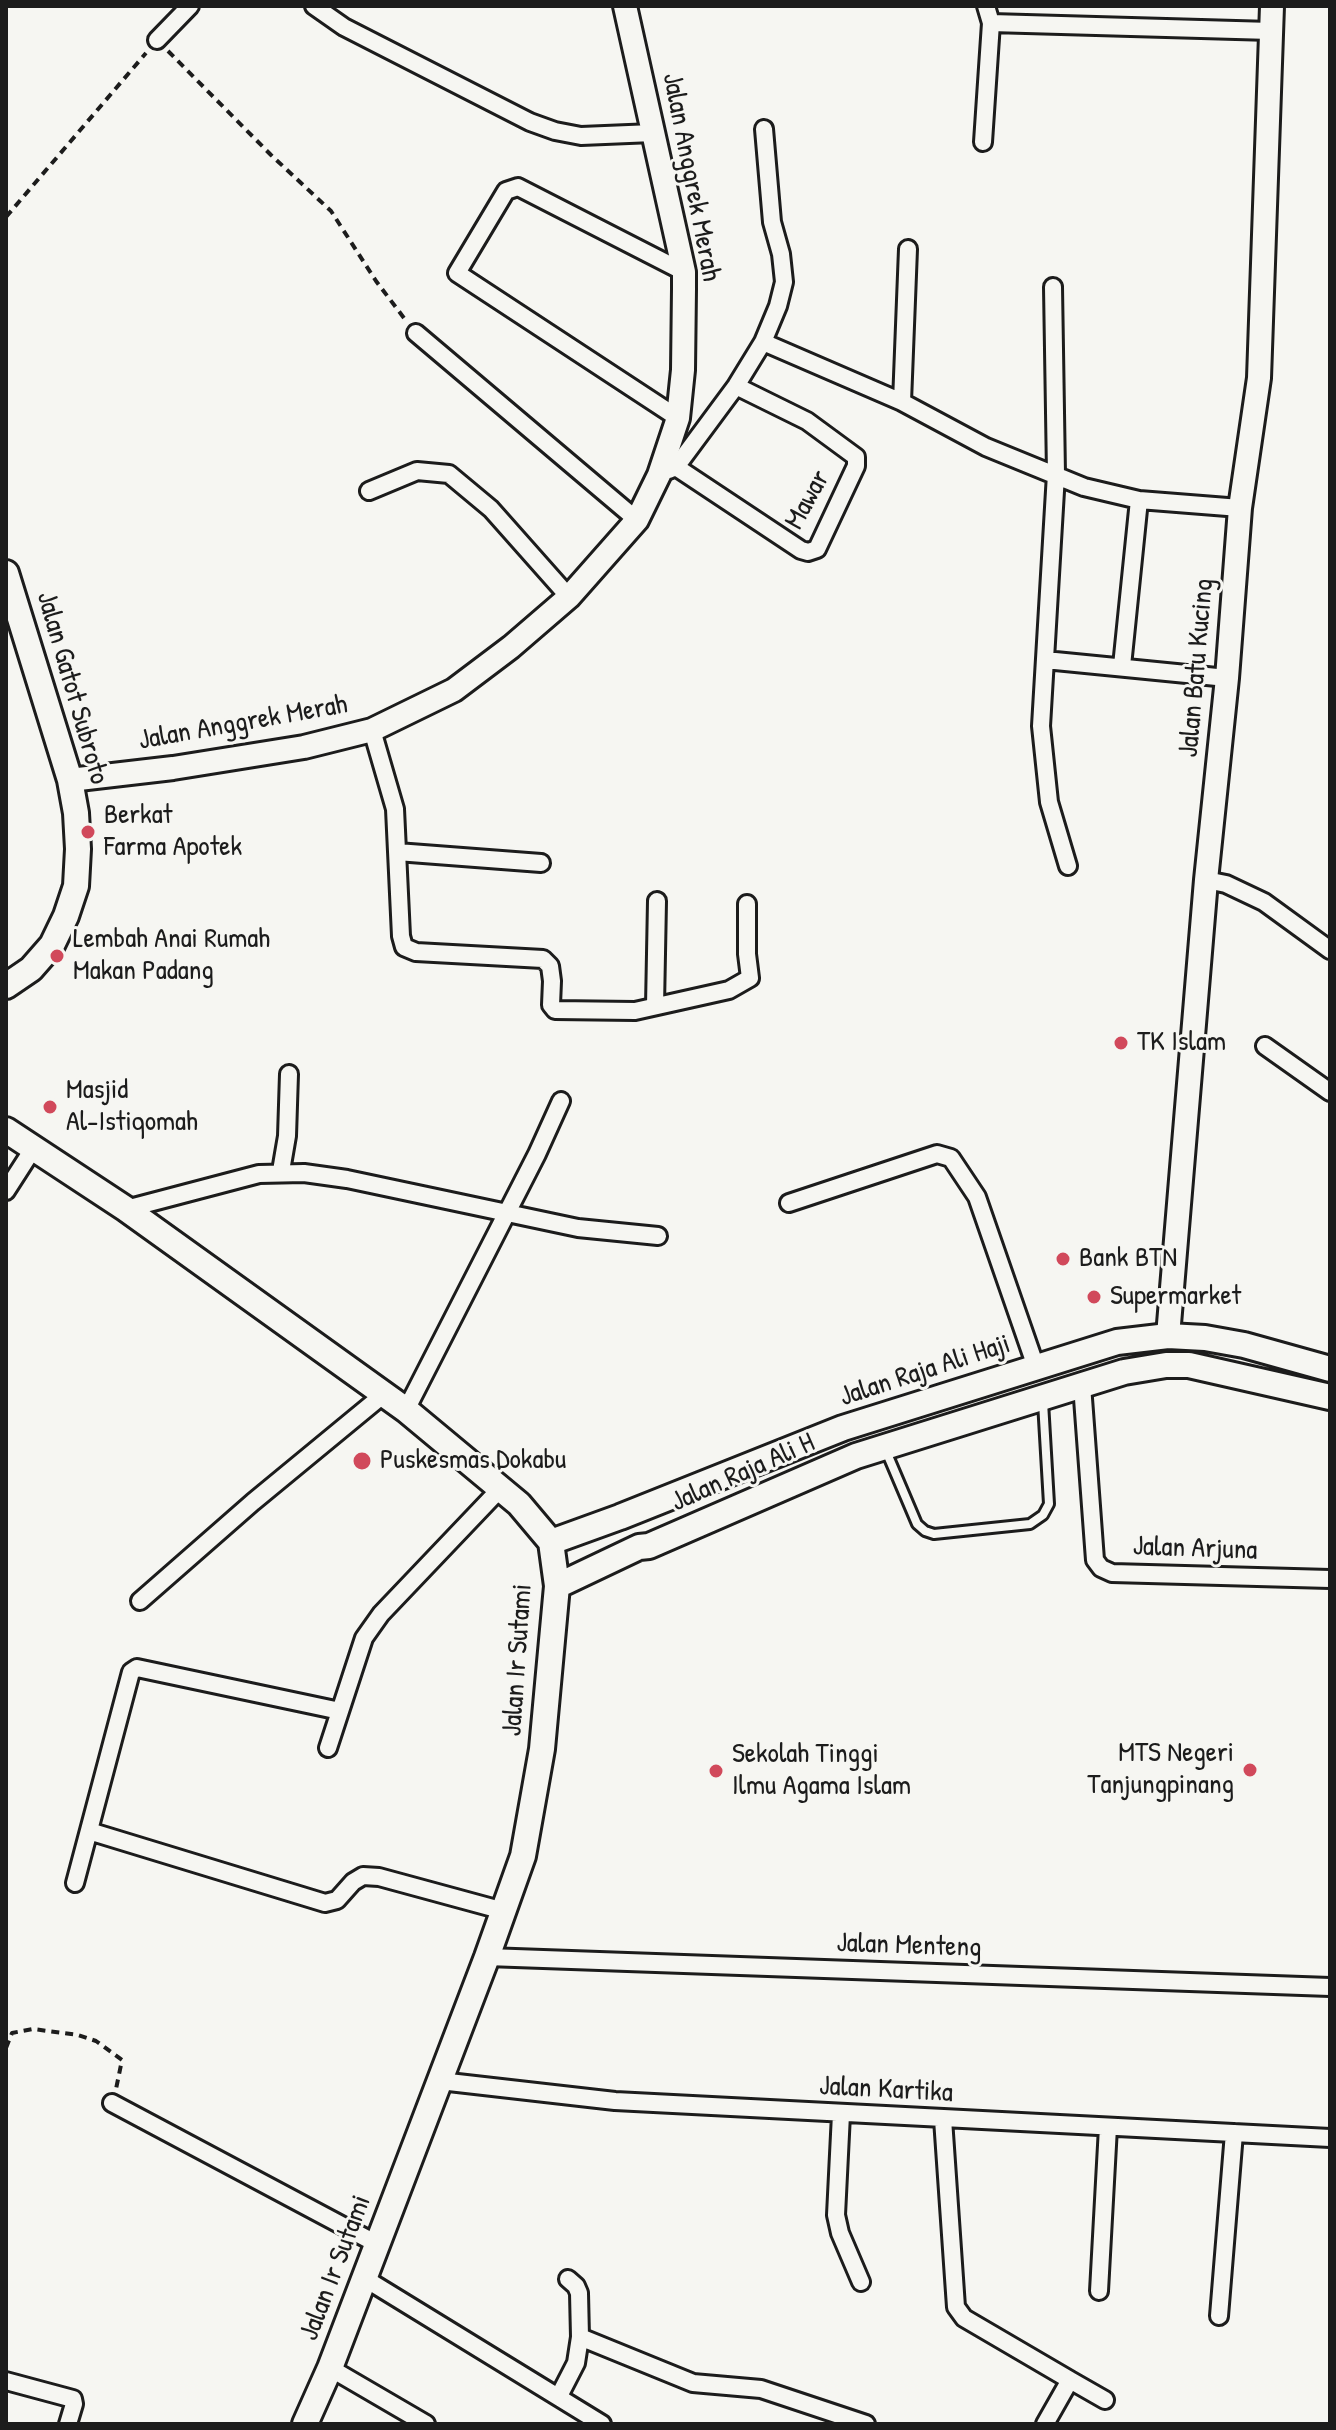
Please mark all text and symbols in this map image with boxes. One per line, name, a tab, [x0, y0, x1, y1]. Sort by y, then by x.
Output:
street label: Jalan Anggrek Merah	[654, 70, 728, 284]
street label: Mawar	[778, 465, 838, 535]
street label: Jalan Batu Kucing	[1172, 577, 1222, 759]
street label: Jalan Gatot Subroto	[28, 588, 116, 788]
street label: Jalan Anggrek Merah	[136, 688, 350, 758]
place label: Berkat Farma Apotek	[104, 799, 242, 865]
marker: Berkat Farma Apotek	[79, 823, 97, 841]
place label: Lembah Anai Rumah Makan Padang	[73, 923, 270, 989]
marker: Lembah Anai Rumah Makan Padang	[48, 947, 66, 965]
place label: TK Islam	[1137, 1026, 1226, 1060]
marker: TK Islam	[1112, 1034, 1130, 1052]
place label: Masjid Al-Istiqomah	[66, 1074, 198, 1140]
marker: Masjid Al-Istiqomah	[41, 1098, 59, 1116]
place label: Bank BTN	[1079, 1242, 1177, 1276]
marker: Bank BTN	[1054, 1250, 1072, 1268]
place label: Supermarket	[1110, 1280, 1241, 1314]
marker: Supermarket	[1085, 1288, 1103, 1306]
street label: Jalan Raja Ali Haji	[835, 1328, 1015, 1414]
street label: Jalan Raja Ali H	[666, 1426, 820, 1520]
place label: Puskesmas Dokabu	[380, 1444, 566, 1478]
marker: Puskesmas Dokabu	[351, 1450, 373, 1472]
street label: Jalan Arjuna	[1132, 1530, 1258, 1568]
street label: Jalan Ir Sutami	[496, 1583, 540, 1737]
place label: MTS Negeri Tanjungpinang	[1087, 1737, 1234, 1803]
place label: Sekolah Tinggi Ilmu Agama Islam	[732, 1738, 911, 1804]
marker: MTS Negeri Tanjungpinang	[1241, 1761, 1259, 1779]
marker: Sekolah Tinggi Ilmu Agama Islam	[707, 1762, 725, 1780]
street label: Jalan Menteng	[836, 1927, 982, 1965]
street label: Jalan Kartika	[818, 2070, 954, 2110]
street label: Jalan Ir Sutami	[293, 2191, 379, 2345]

